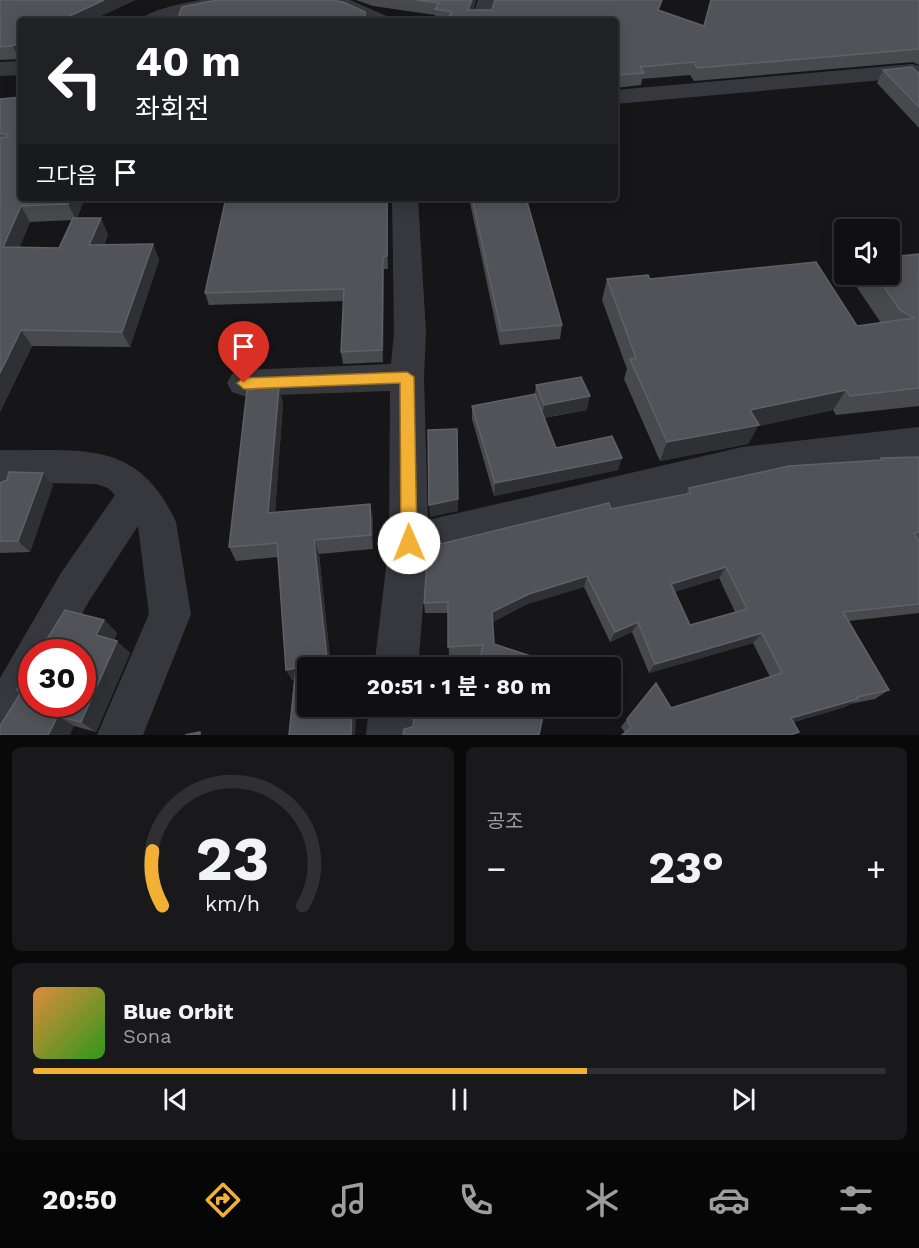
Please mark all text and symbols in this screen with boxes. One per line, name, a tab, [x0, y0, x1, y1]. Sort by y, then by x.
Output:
text: 40 m	[135, 37, 241, 86]
icon: left	[36, 42, 114, 120]
text: 좌회전	[135, 93, 210, 125]
icon: arrive	[109, 156, 142, 189]
text: 그다음	[36, 163, 97, 188]
map controls	[834, 219, 900, 285]
button: sound	[834, 219, 900, 285]
pin	[218, 321, 269, 383]
icon: arrive	[227, 330, 260, 363]
position arrow	[377, 511, 441, 575]
speed limit sign: 30	[18, 639, 96, 717]
text: 20:51 · 1 분 · 80 m	[367, 674, 551, 699]
text: 공조	[487, 809, 523, 833]
text: 23	[196, 822, 270, 895]
text: 23°	[648, 841, 724, 894]
text: −	[487, 849, 506, 888]
text: +	[866, 849, 886, 888]
text: km/h	[205, 891, 260, 916]
text: Blue Orbit	[123, 999, 233, 1024]
text: Sona	[123, 1024, 172, 1048]
icon: previous	[159, 1083, 192, 1116]
icon: pause	[443, 1083, 476, 1116]
icon: next	[727, 1083, 760, 1116]
icon: directions	[202, 1179, 244, 1221]
icon: music	[328, 1179, 370, 1221]
icon: phone	[455, 1179, 497, 1221]
icon: climate	[581, 1179, 623, 1221]
icon: car	[708, 1179, 750, 1221]
icon: filters	[835, 1179, 877, 1221]
text: 20:50	[42, 1184, 117, 1216]

